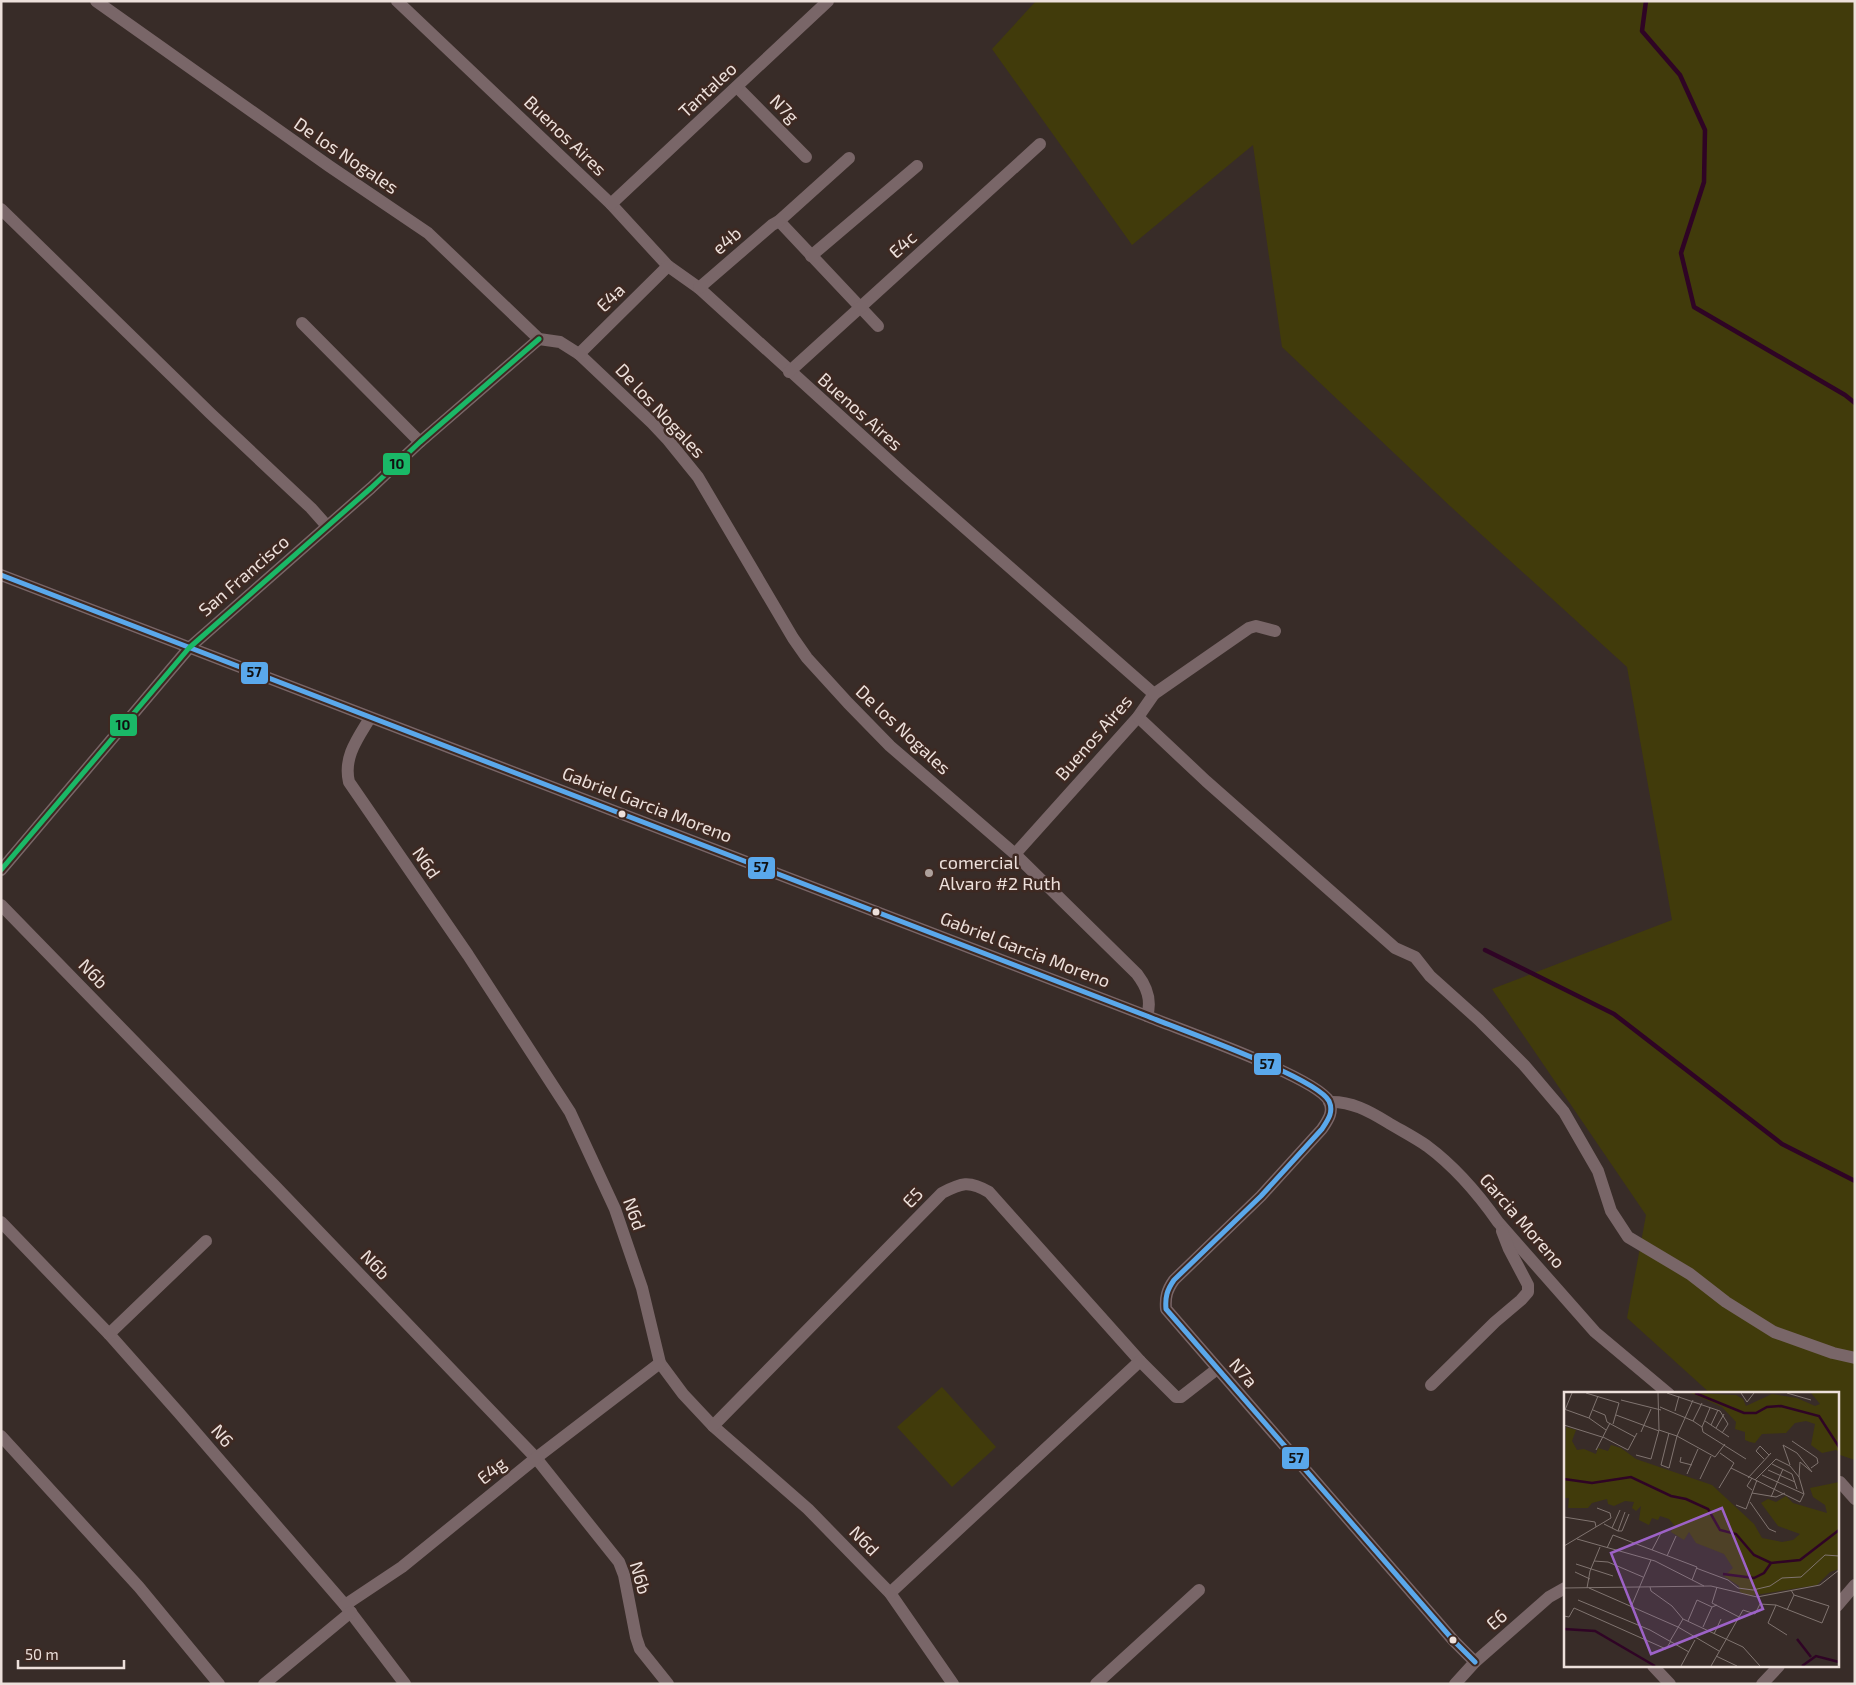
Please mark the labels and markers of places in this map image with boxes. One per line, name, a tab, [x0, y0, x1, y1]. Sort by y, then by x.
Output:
unlabelled marker	[617, 809, 627, 819]
place label: comercial Alvaro #2 Ruth	[939, 851, 1061, 894]
marker: comercial Alvaro #2 Ruth	[923, 867, 935, 879]
unlabelled marker	[871, 907, 881, 917]
unlabelled marker	[1448, 1635, 1458, 1645]

